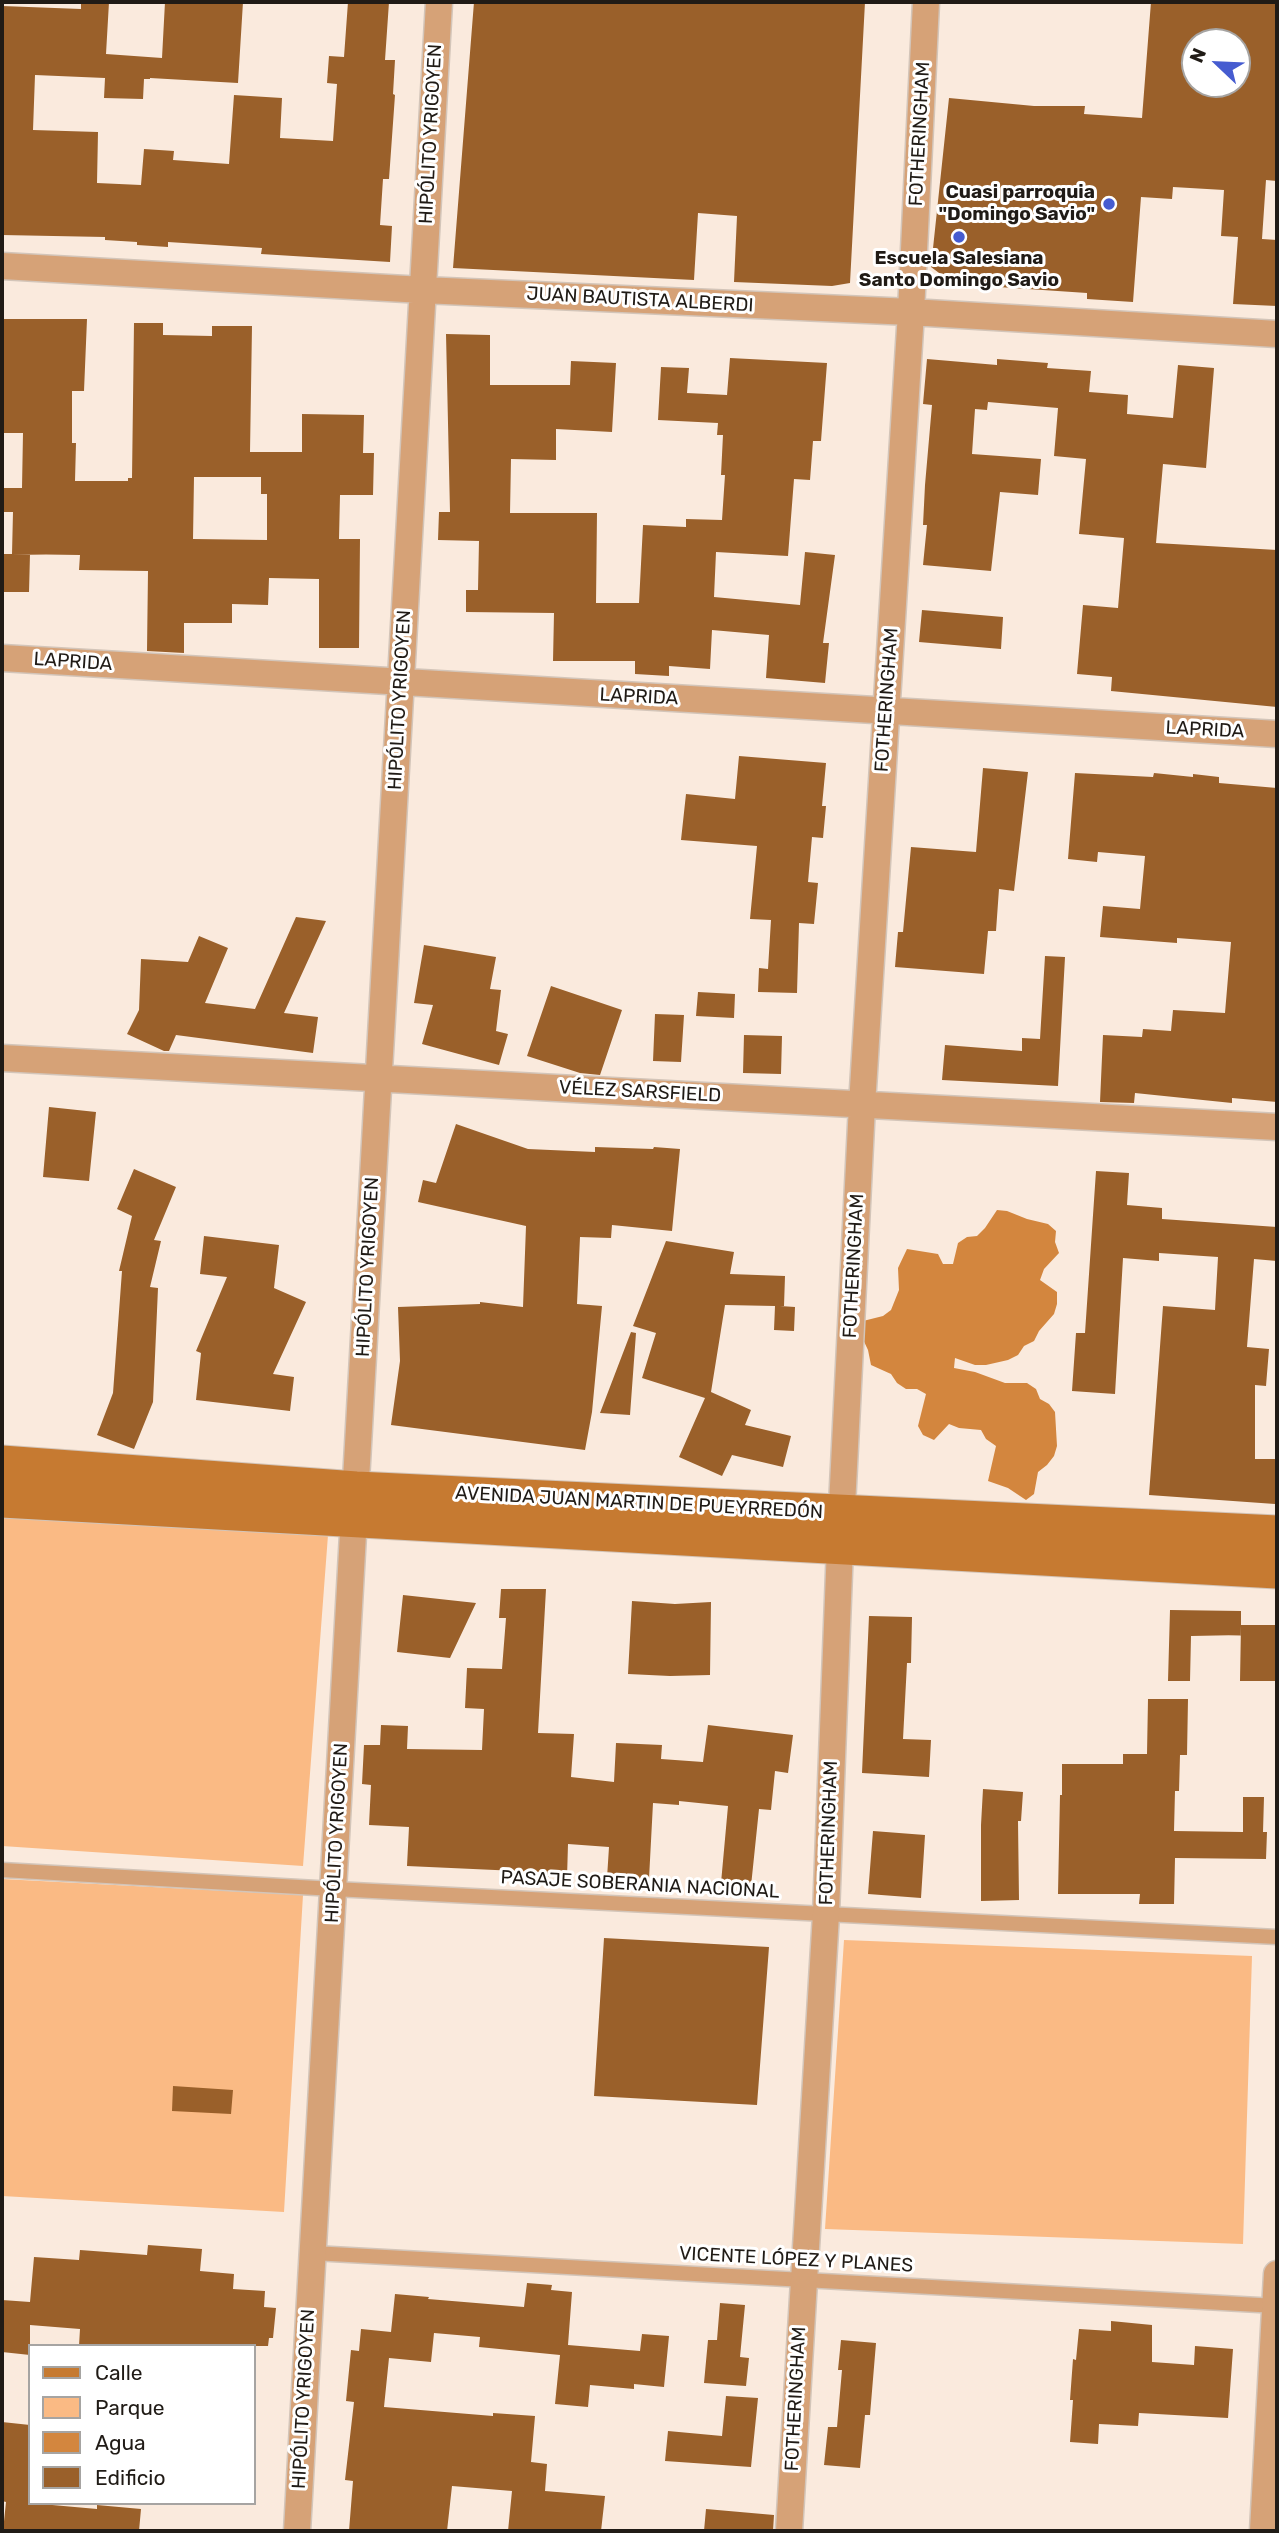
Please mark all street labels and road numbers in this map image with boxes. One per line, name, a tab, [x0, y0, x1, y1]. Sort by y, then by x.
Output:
street label: HIPÓLITO YRIGOYEN	[415, 43, 447, 225]
street label: FOTHERINGHAM	[905, 61, 935, 207]
street label: JUAN BAUTISTA ALBERDI	[526, 283, 754, 317]
street label: HIPÓLITO YRIGOYEN	[384, 609, 416, 791]
street label: FOTHERINGHAM	[871, 627, 903, 773]
street label: LAPRIDA	[33, 648, 113, 676]
street label: LAPRIDA	[599, 684, 679, 710]
street label: LAPRIDA	[1165, 717, 1245, 743]
street label: VÉLEZ SARSFIELD	[558, 1076, 722, 1108]
street label: HIPÓLITO YRIGOYEN	[352, 1176, 384, 1358]
street label: FOTHERINGHAM	[839, 1193, 869, 1339]
street label: AVENIDA JUAN MARTIN DE PUEYRREDÓN	[454, 1482, 824, 1524]
street label: HIPÓLITO YRIGOYEN	[321, 1742, 353, 1924]
street label: FOTHERINGHAM	[815, 1760, 843, 1906]
street label: PASAJE SOBERANIA NACIONAL	[500, 1866, 780, 1904]
street label: VICENTE LÓPEZ Y PLANES	[678, 2242, 914, 2278]
street label: HIPÓLITO YRIGOYEN	[288, 2308, 320, 2490]
street label: FOTHERINGHAM	[781, 2326, 811, 2472]

